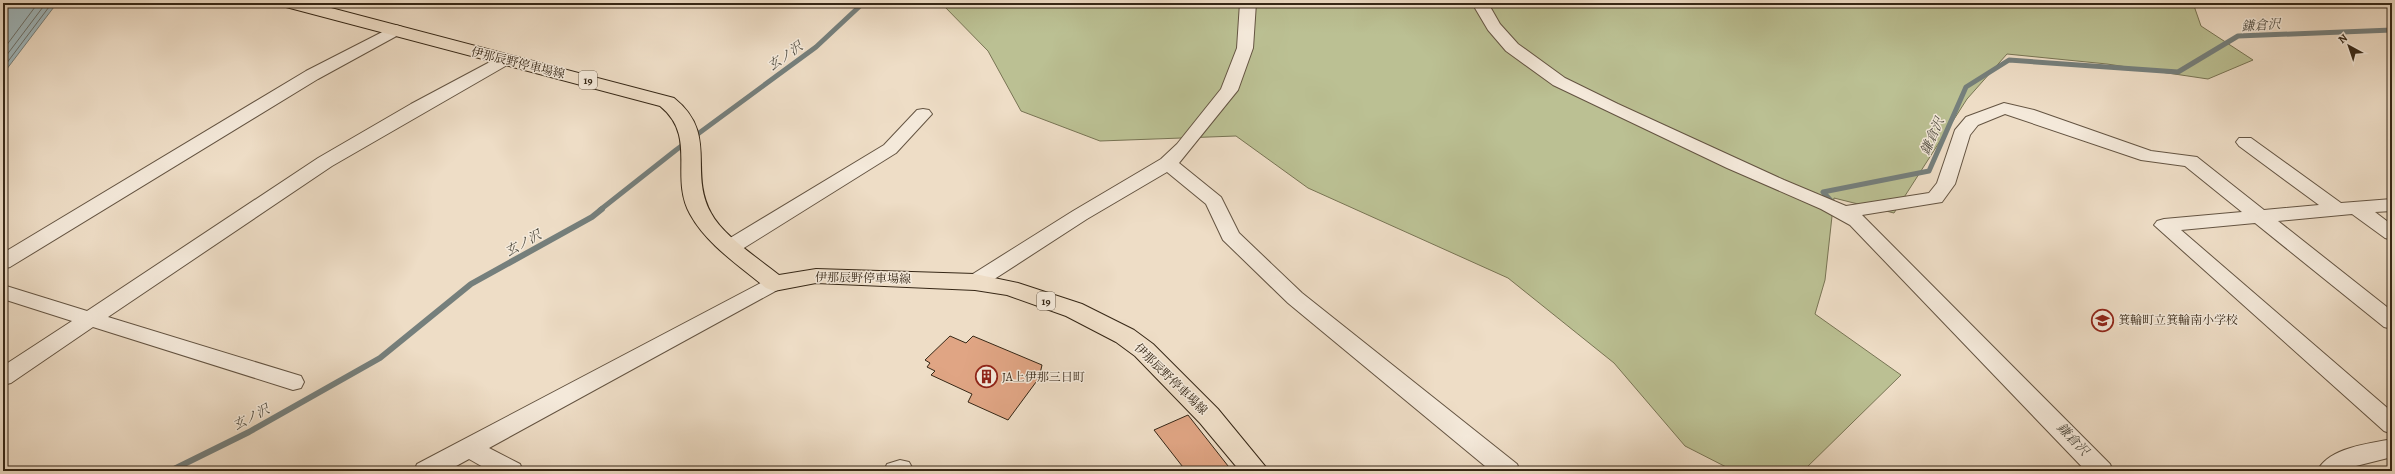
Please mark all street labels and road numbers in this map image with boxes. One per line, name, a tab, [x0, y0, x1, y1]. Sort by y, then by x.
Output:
street label: 伊那辰野停車場線	[469, 44, 567, 82]
road number: 19	[579, 71, 597, 89]
street label: 伊那辰野停車場線	[815, 269, 911, 287]
road number: 19	[1037, 292, 1055, 310]
street label: 伊那辰野停車場線	[1131, 340, 1211, 418]

